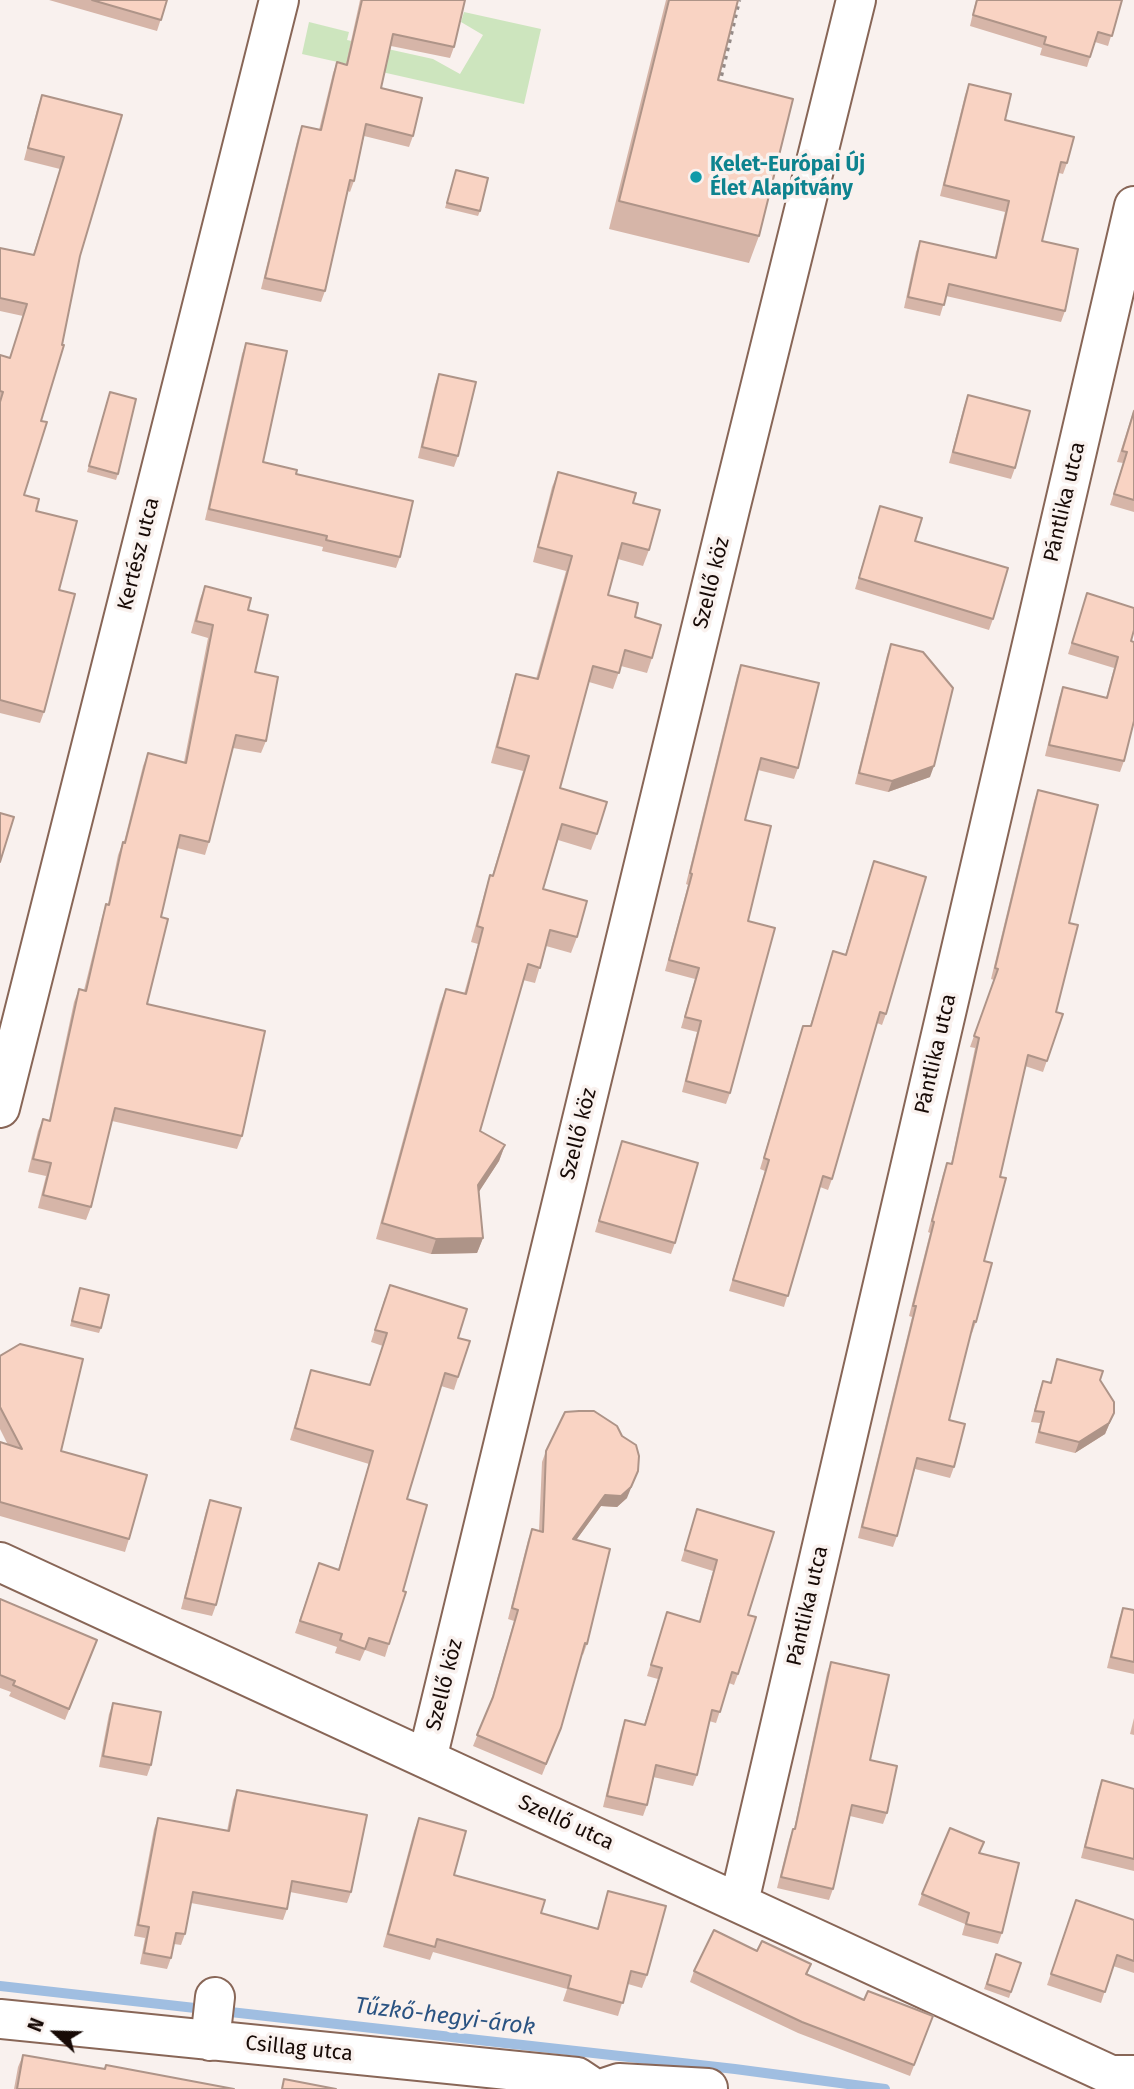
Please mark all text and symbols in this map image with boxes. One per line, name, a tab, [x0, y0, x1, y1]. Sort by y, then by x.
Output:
place label: Kelet-Európai Új Élet Alapítvány	[710, 152, 865, 202]
marker: Kelet-Európai Új Élet Alapítvány	[688, 169, 704, 185]
street label: Pántlika utca	[1039, 440, 1091, 564]
street label: Kertész utca	[113, 495, 165, 613]
street label: Szellő köz	[688, 535, 736, 631]
street label: Pántlika utca	[910, 992, 962, 1116]
street label: Szellő köz	[555, 1086, 603, 1182]
street label: Pántlika utca	[782, 1544, 834, 1668]
street label: Szellő köz	[421, 1637, 469, 1733]
street label: Szellő utca	[514, 1790, 618, 1856]
water label: Tűzkő-hegyi-árok	[353, 1992, 537, 2042]
north arrow	[21, 1998, 91, 2068]
text: N	[23, 2015, 49, 2035]
street label: Csillag utca	[244, 2031, 354, 2067]

